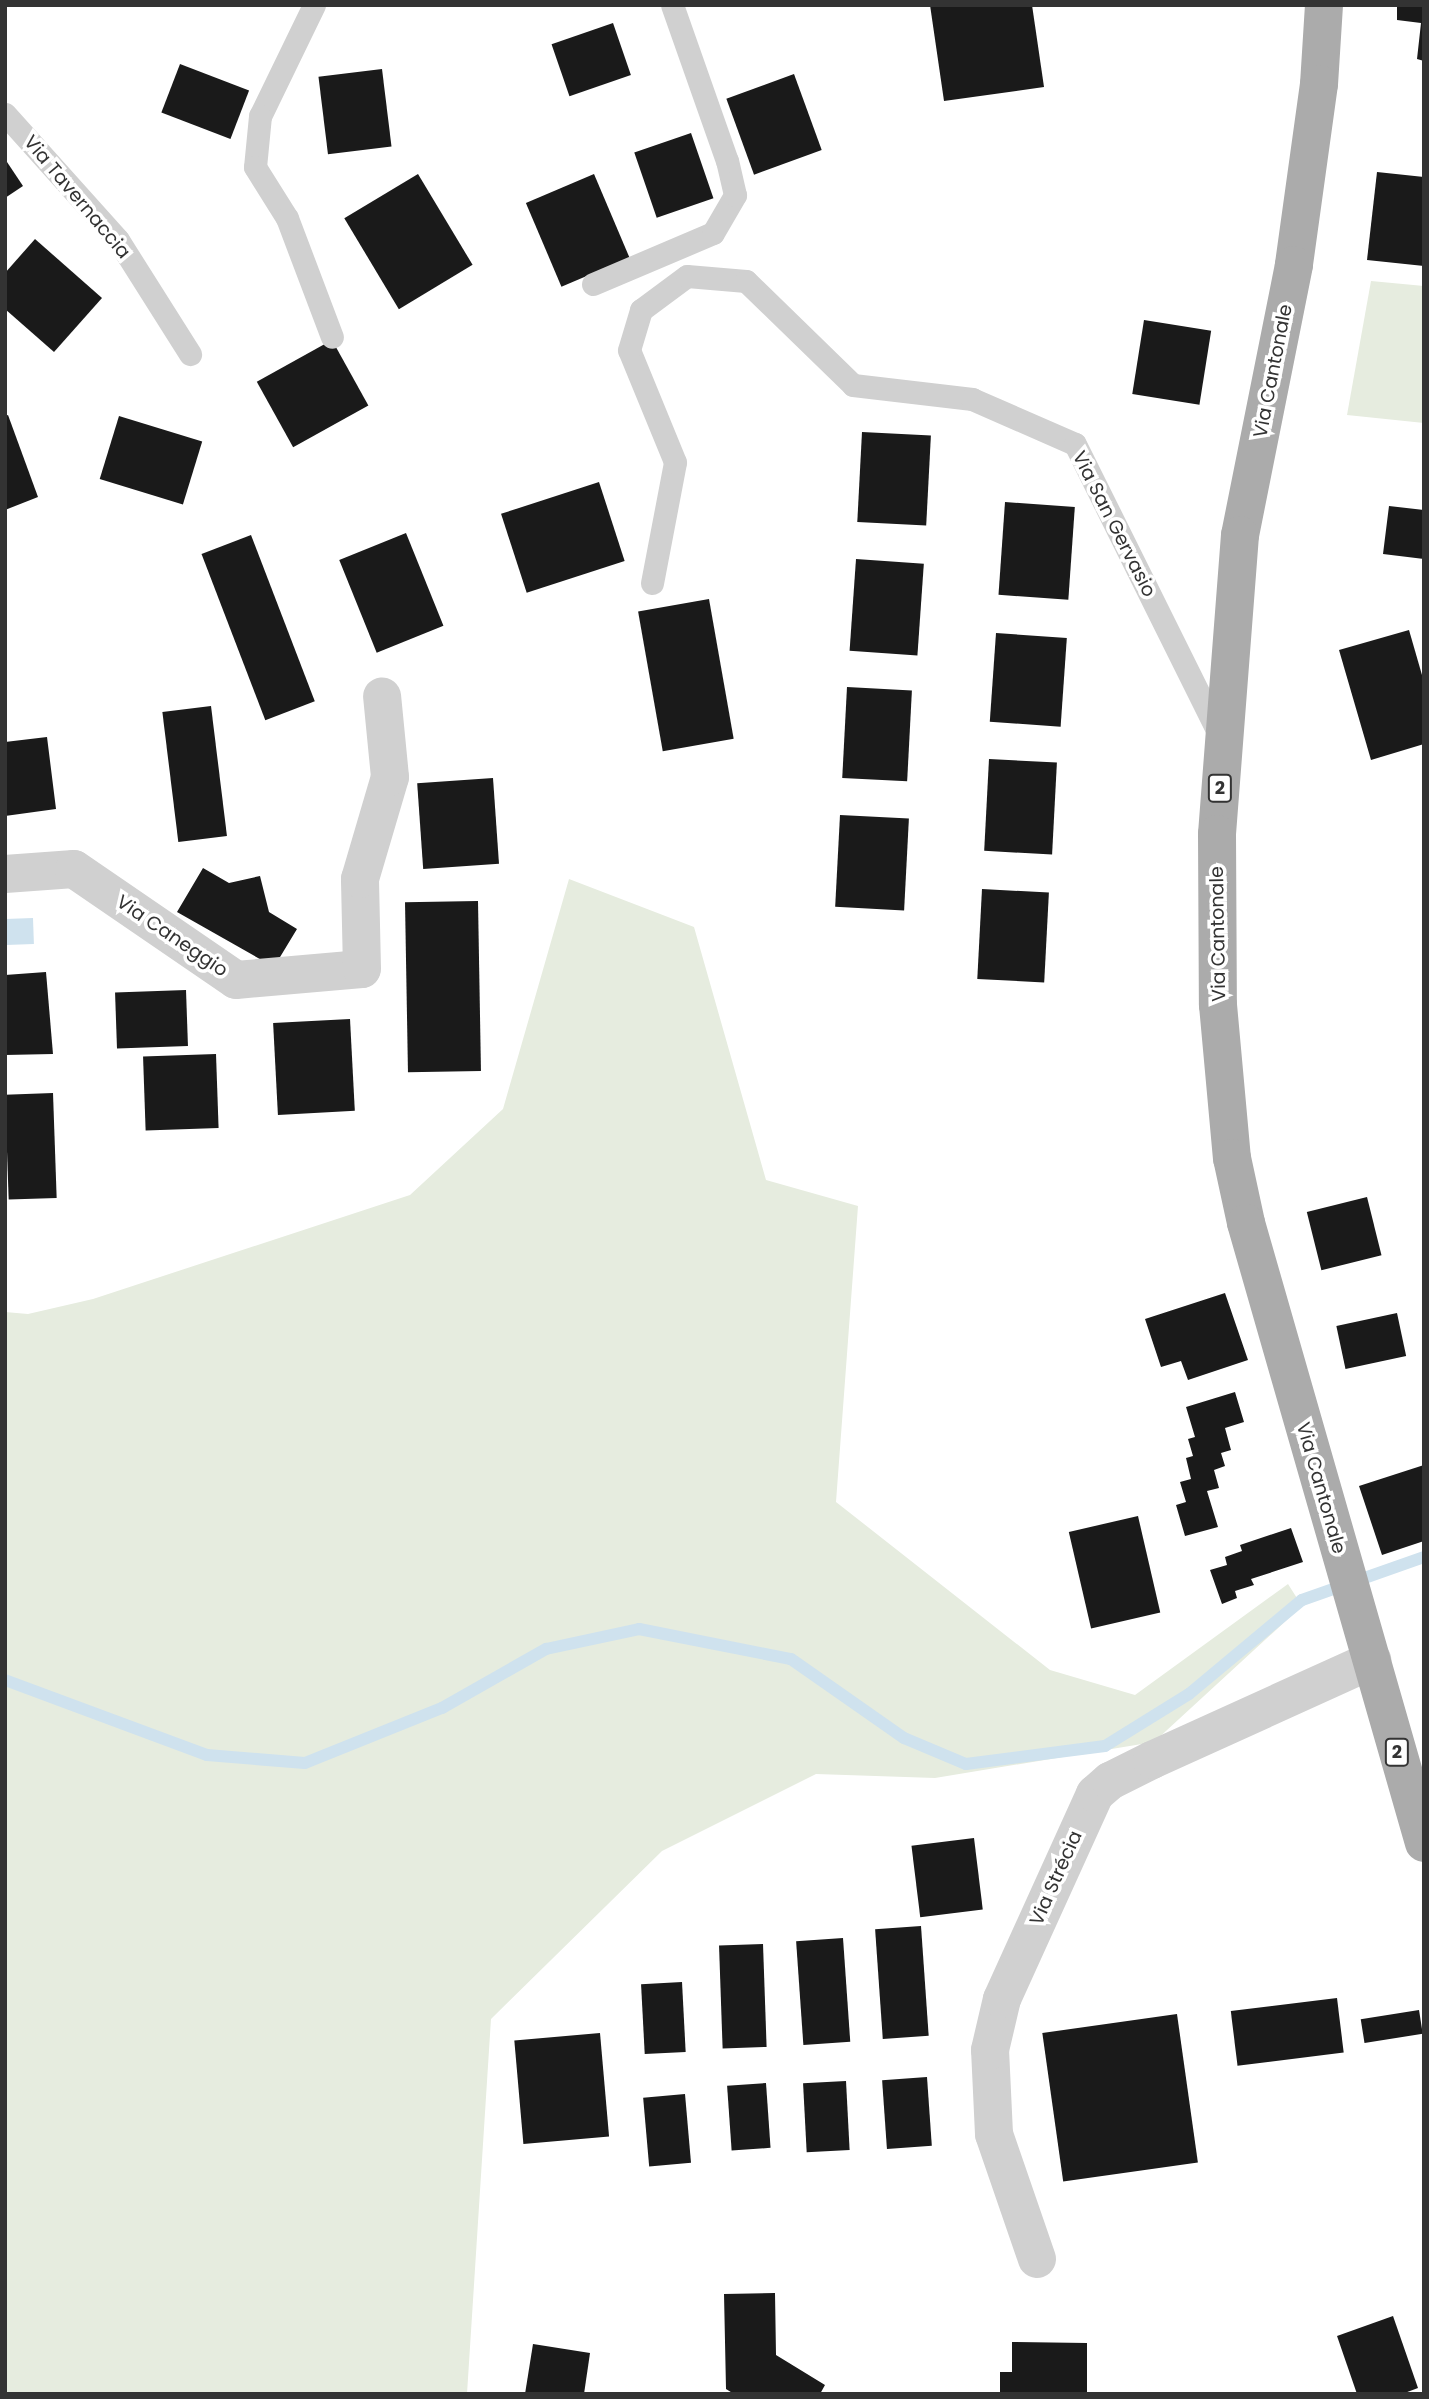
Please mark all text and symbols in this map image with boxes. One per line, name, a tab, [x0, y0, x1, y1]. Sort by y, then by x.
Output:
street label: Via Tavernaccia	[19, 131, 135, 263]
street label: Via Cantonale	[1249, 302, 1297, 440]
street label: Via San Gervasio	[1067, 447, 1161, 601]
road number: 2	[1208, 774, 1232, 802]
street label: Via Cantonale	[1205, 866, 1231, 1002]
street label: Via Caneggio	[112, 890, 232, 982]
street label: Via Cantonale	[1291, 1420, 1351, 1556]
road number: 2	[1385, 1737, 1409, 1766]
street label: Via Strécia	[1025, 1827, 1087, 1929]

